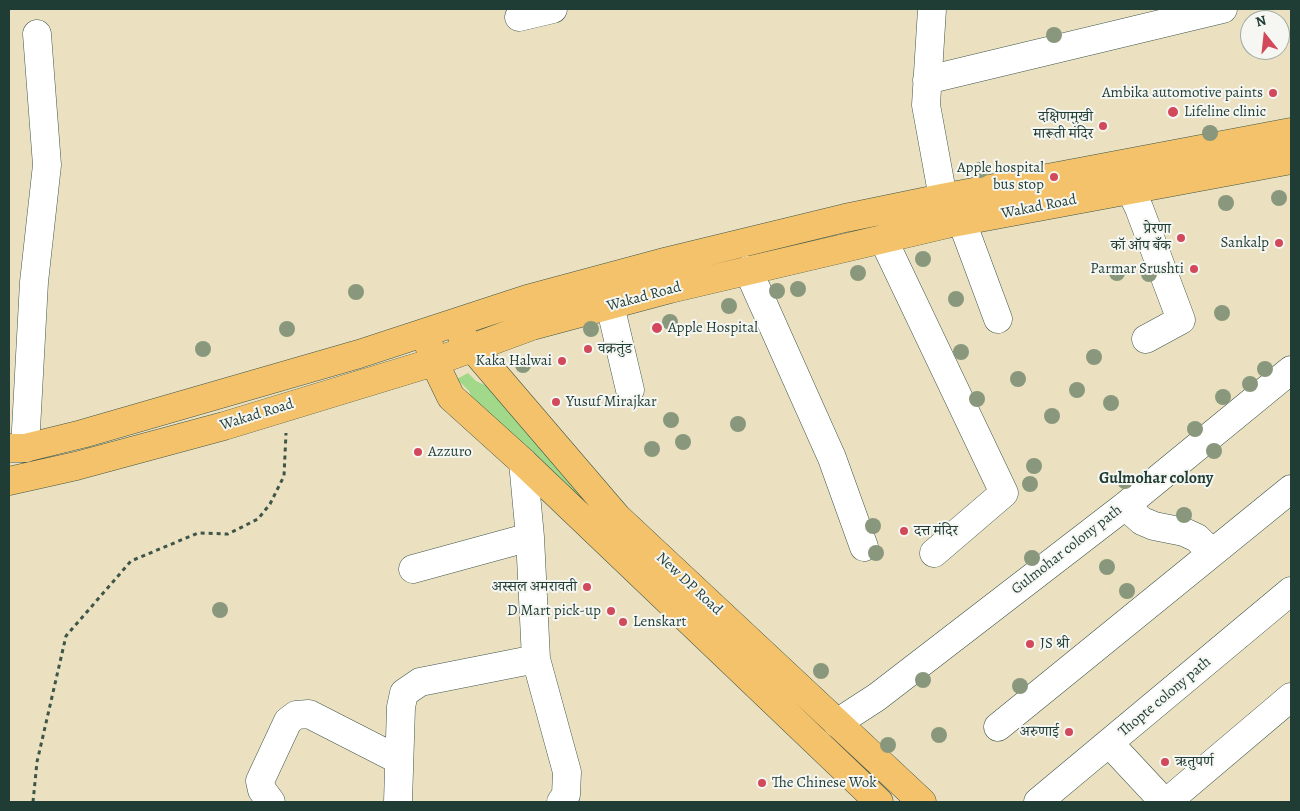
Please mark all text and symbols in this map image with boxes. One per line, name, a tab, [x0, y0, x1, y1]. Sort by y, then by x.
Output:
north arrow	[1240, 10, 1290, 60]
text: N	[1253, 11, 1269, 32]
place label: Ambika automotive paints	[1102, 84, 1263, 102]
marker: Ambika automotive paints	[1267, 87, 1279, 99]
place label: Lifeline clinic	[1184, 103, 1266, 121]
marker: Lifeline clinic	[1166, 105, 1180, 119]
place label: दक्षिणमुखी मारूती मंदिर	[1033, 108, 1093, 143]
marker: दक्षिणमुखी मारूती मंदिर	[1097, 120, 1109, 132]
place label: Apple hospital bus stop	[957, 159, 1044, 194]
marker: Apple hospital bus stop	[1048, 171, 1060, 183]
street label: Wakad Road	[1000, 191, 1078, 223]
place label: प्रेरणा कॉ ऑप बँक	[1111, 220, 1171, 255]
marker: प्रेरणा कॉ ऑप बँक	[1175, 232, 1187, 244]
place label: Sankalp	[1220, 234, 1269, 252]
marker: Sankalp	[1273, 237, 1285, 249]
place label: Parmar Srushti	[1090, 260, 1184, 278]
marker: Parmar Srushti	[1188, 263, 1200, 275]
street label: Wakad Road	[605, 278, 683, 316]
place label: Apple Hospital	[668, 319, 758, 337]
marker: Apple Hospital	[650, 321, 664, 335]
place label: वक्रतुंड	[598, 340, 632, 358]
marker: वक्रतुंड	[582, 343, 594, 355]
place label: Kaka Halwai	[475, 352, 552, 370]
marker: Kaka Halwai	[556, 355, 568, 367]
place label: Yusuf Mirajkar	[566, 393, 657, 411]
street label: Wakad Road	[218, 395, 296, 435]
marker: Yusuf Mirajkar	[550, 396, 562, 408]
place label: Azzuro	[428, 443, 472, 461]
marker: Azzuro	[412, 446, 424, 458]
district label: Gulmohar colony	[1099, 469, 1213, 489]
street label: Gulmohar colony path	[1008, 501, 1126, 599]
place label: दत्त मंदिर	[914, 522, 958, 540]
marker: दत्त मंदिर	[898, 525, 910, 537]
street label: New DP Road	[652, 549, 726, 619]
place label: अस्सल अमरावती	[492, 578, 577, 596]
marker: अस्सल अमरावती	[581, 581, 593, 593]
place label: D Mart pick-up	[507, 602, 601, 620]
marker: D Mart pick-up	[605, 605, 617, 617]
place label: Lenskart	[633, 613, 686, 631]
marker: Lenskart	[617, 616, 629, 628]
place label: JS श्री	[1040, 635, 1069, 653]
marker: JS श्री	[1024, 638, 1036, 650]
street label: Thopte colony path	[1115, 653, 1215, 741]
place label: अरुणाई	[1019, 723, 1059, 741]
marker: अरुणाई	[1063, 726, 1075, 738]
place label: ऋतुपर्ण	[1175, 753, 1213, 771]
marker: ऋतुपर्ण	[1159, 756, 1171, 768]
place label: The Chinese Wok	[772, 774, 877, 792]
marker: The Chinese Wok	[756, 777, 768, 789]

